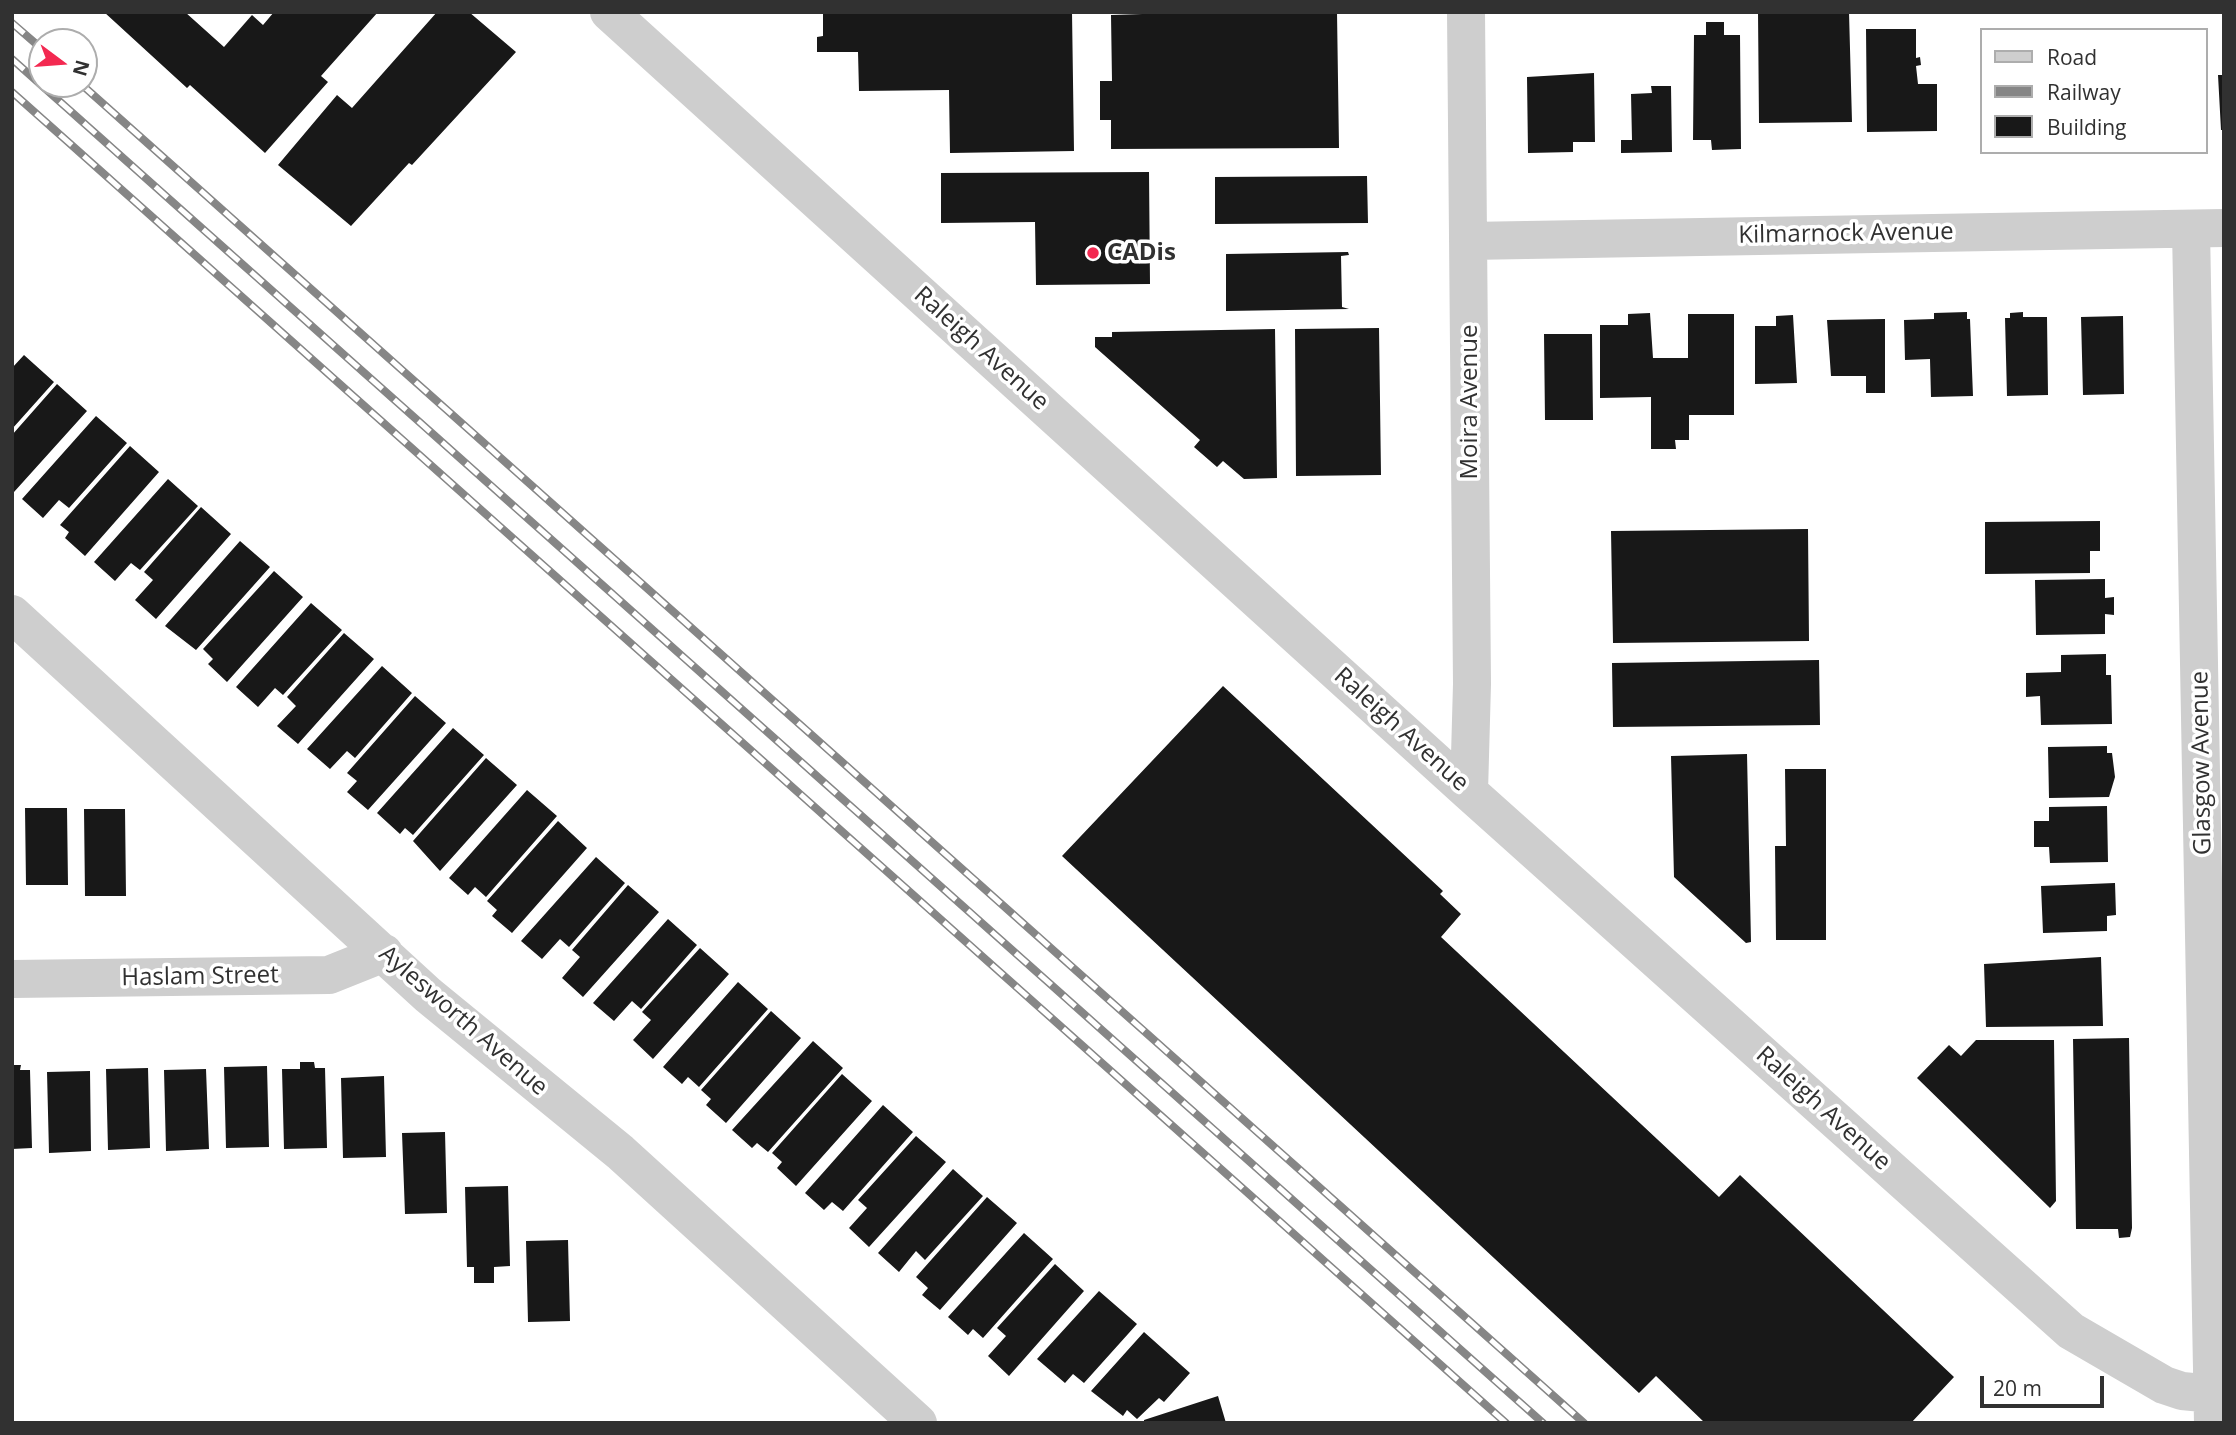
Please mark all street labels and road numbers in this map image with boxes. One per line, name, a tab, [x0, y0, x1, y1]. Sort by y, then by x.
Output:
street label: Kilmarnock Avenue	[1738, 218, 1954, 250]
street label: Raleigh Avenue	[908, 281, 1054, 417]
street label: Moira Avenue	[1456, 324, 1484, 480]
street label: Raleigh Avenue	[1328, 662, 1474, 798]
street label: Glasgow Avenue	[2186, 671, 2218, 855]
street label: Aylesworth Avenue	[373, 940, 553, 1102]
street label: Haslam Street	[121, 961, 279, 993]
street label: Raleigh Avenue	[1750, 1041, 1896, 1177]

